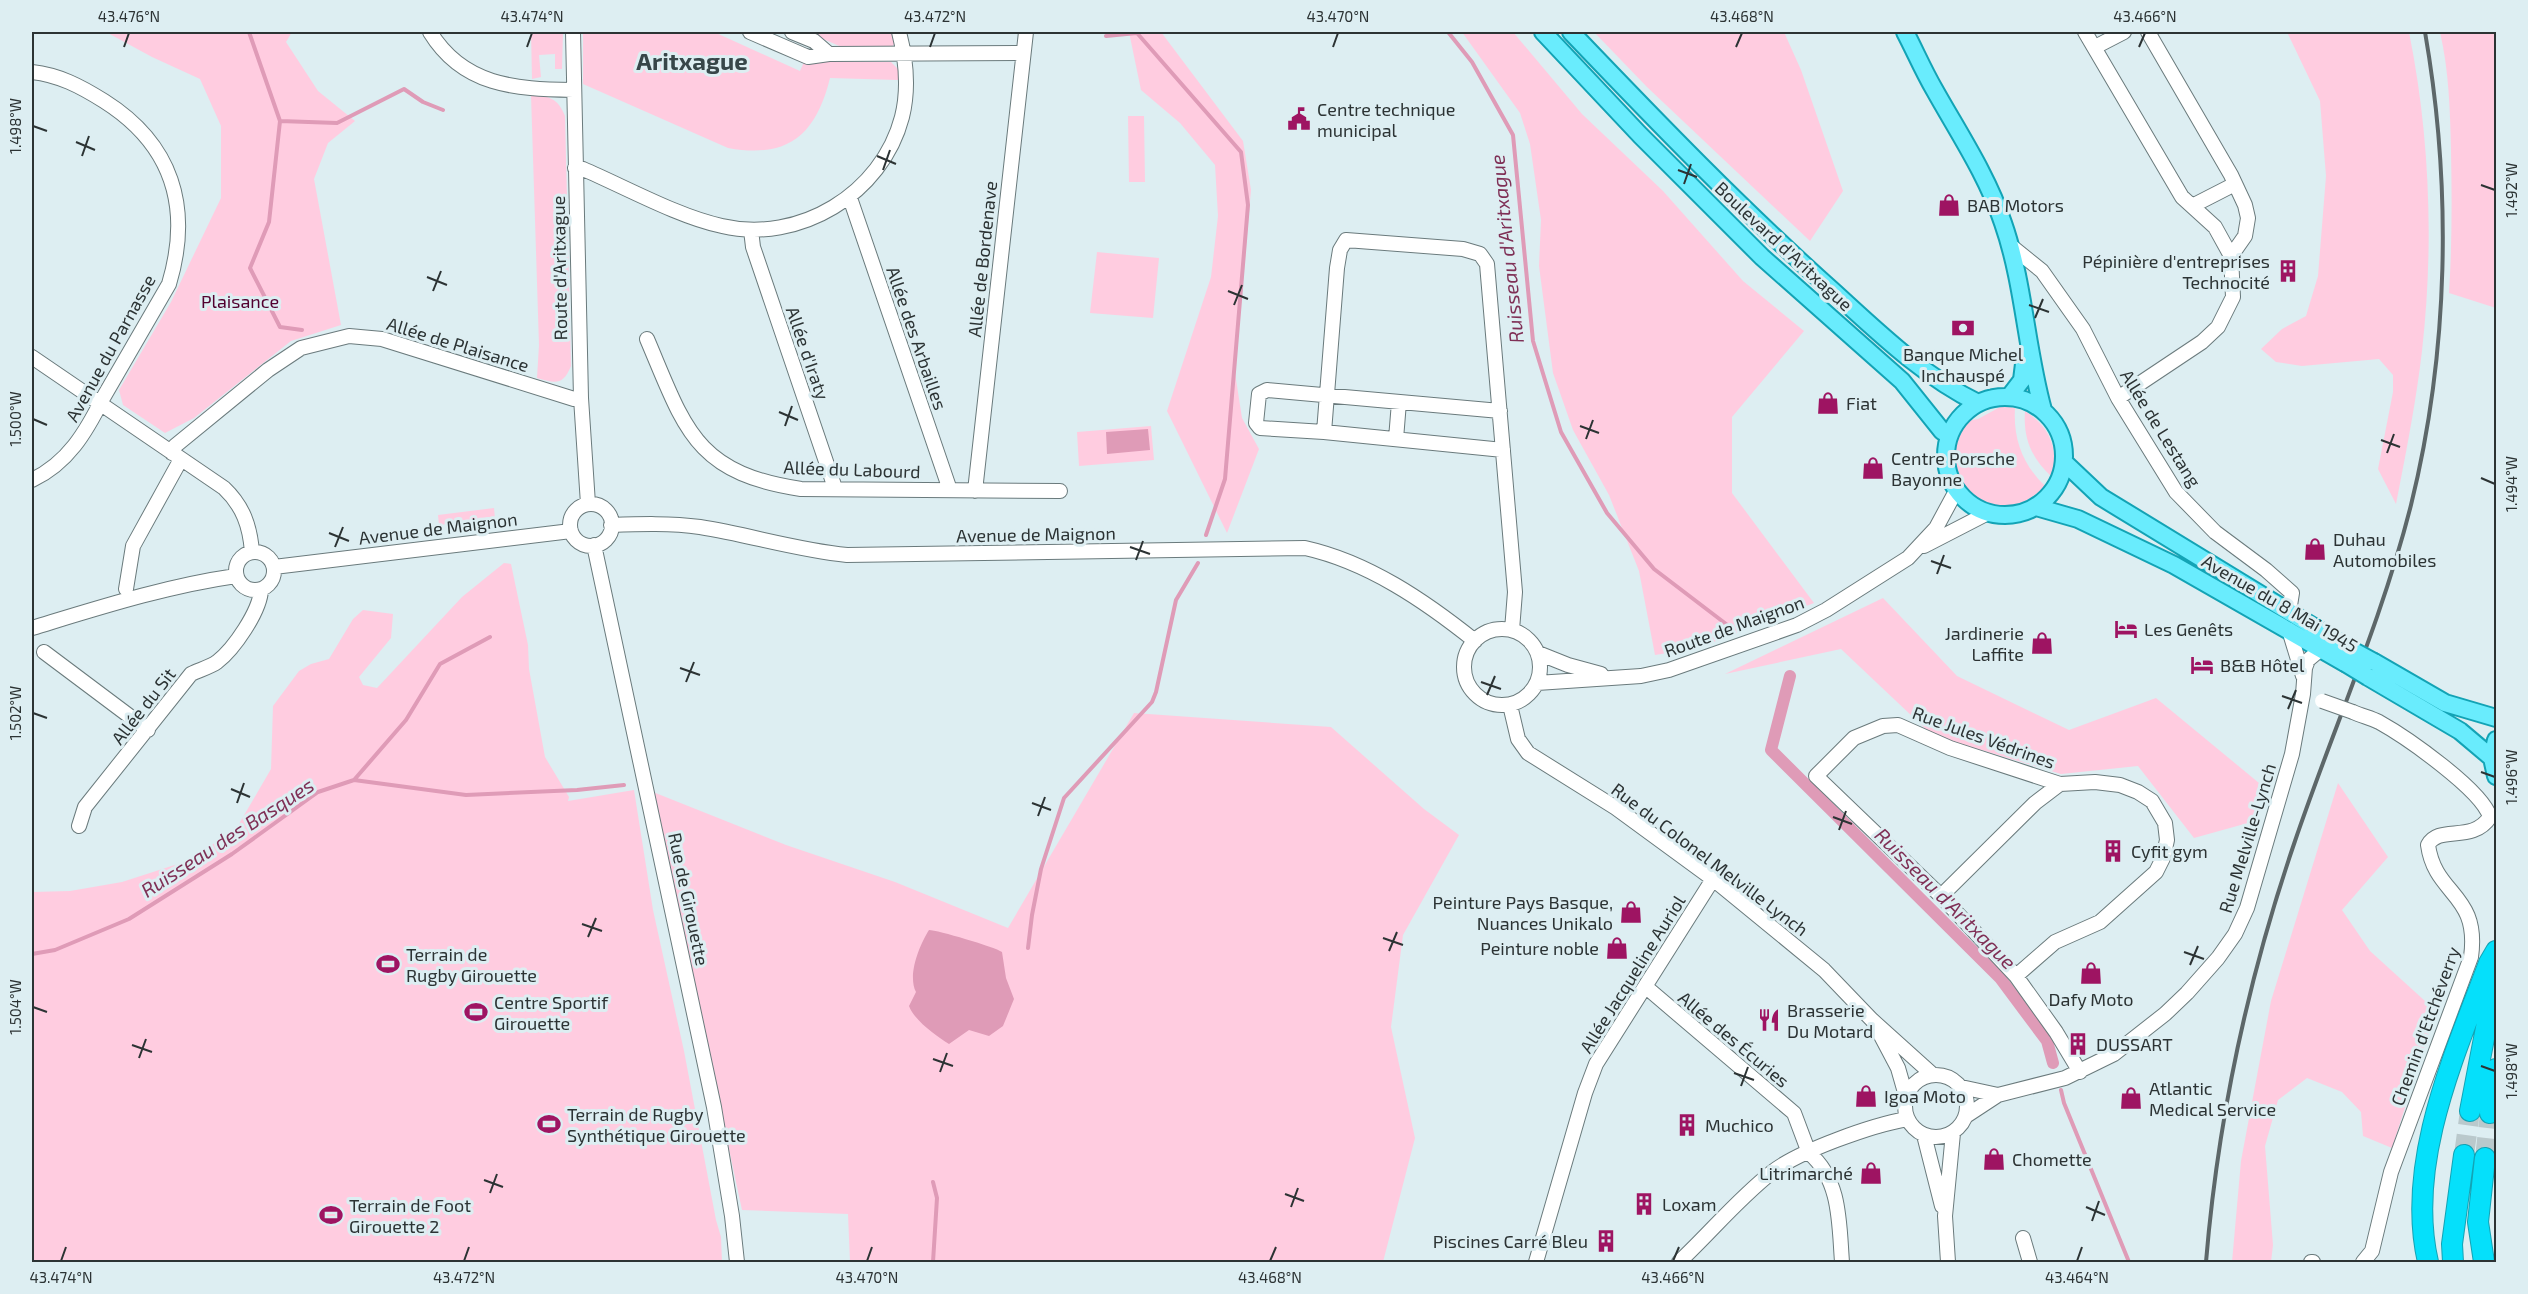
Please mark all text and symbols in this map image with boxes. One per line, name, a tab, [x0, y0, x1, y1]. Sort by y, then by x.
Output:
text: 43.476°N	[98, 7, 160, 25]
text: 43.474°N	[500, 7, 564, 25]
text: 43.472°N	[904, 7, 966, 25]
text: 43.470°N	[1307, 7, 1369, 25]
text: 43.468°N	[1710, 7, 1774, 25]
text: 43.466°N	[2113, 7, 2177, 25]
district label: Aritxague	[636, 46, 748, 75]
text: 1.498°W	[6, 98, 24, 154]
place label: Centre technique municipal	[1317, 98, 1455, 141]
public building icon: Centre technique municipal	[1286, 106, 1312, 132]
water label: Ruisseau d'Aritxague	[1484, 153, 1528, 345]
text: 1.492°W	[2502, 162, 2520, 218]
street label: Boulevard d'Aritxague	[1711, 177, 1857, 315]
street label: Allée de Bordenave	[963, 180, 1001, 338]
shop icon: BAB Motors	[1936, 192, 1962, 218]
place label: BAB Motors	[1967, 194, 2064, 216]
street label: Route d'Aritxague	[547, 196, 571, 340]
place label: Pépinière d'entreprises Technocité	[2082, 250, 2270, 293]
building icon: Pépinière d'entreprises Technocité	[2275, 258, 2301, 284]
street label: Allée des Arbailles	[882, 263, 952, 413]
street label: Avenue du Parnasse	[60, 271, 160, 425]
park label: Plaisance	[201, 290, 279, 312]
street label: Allée d'Iraty	[782, 303, 834, 403]
street label: Allée de Plaisance	[384, 312, 532, 376]
bank icon: Banque Michel Inchauspé	[1950, 315, 1976, 341]
place label: Banque Michel Inchauspé	[1903, 343, 2024, 386]
street label: Allée de Lestang	[2116, 365, 2206, 491]
shop icon: Fiat	[1815, 390, 1841, 416]
text: 1.500°W	[6, 391, 24, 447]
place label: Fiat	[1846, 392, 1877, 414]
place label: Centre Porsche Bayonne	[1891, 447, 2015, 490]
shop icon: Centre Porsche Bayonne	[1860, 455, 1886, 481]
street label: Allée du Labourd	[783, 456, 921, 482]
text: 1.494°W	[2502, 456, 2520, 512]
street label: Avenue de Maignon	[357, 507, 519, 549]
street label: Avenue de Maignon	[956, 522, 1116, 546]
place label: Duhau Automobiles	[2333, 528, 2436, 571]
shop icon: Duhau Automobiles	[2302, 536, 2328, 562]
street label: Avenue du 8 Mai 1945	[2198, 549, 2362, 657]
street label: Route de Maignon	[1661, 590, 1807, 662]
hotel icon: Les Genêts	[2113, 616, 2139, 642]
place label: Les Genêts	[2144, 618, 2233, 640]
place label: Jardinerie Laffite	[1945, 622, 2024, 665]
shop icon: Jardinerie Laffite	[2029, 630, 2055, 656]
hotel icon: B&B Hôtel	[2189, 652, 2215, 678]
place label: B&B Hôtel	[2220, 654, 2305, 676]
street label: Allée du Sit	[106, 663, 180, 749]
text: 1.502°W	[6, 686, 24, 740]
street label: Rue Jules Védrines	[1910, 701, 2058, 773]
text: 1.496°W	[2502, 749, 2520, 805]
street label: Rue Melville-Lynch	[2214, 761, 2280, 915]
water label: Ruisseau des Basques	[136, 772, 318, 902]
street label: Rue du Colonel Melville Lynch	[1607, 778, 1813, 940]
water label: Ruisseau d'Aritxague	[1870, 822, 2022, 974]
street label: Rue de Girouette	[664, 831, 714, 967]
building icon: Cyfit gym	[2100, 838, 2126, 864]
place label: Cyfit gym	[2131, 840, 2208, 862]
street label: Allée Jacqueline Auriol	[1574, 890, 1690, 1057]
place label: Peinture Pays Basque, Nuances Unikalo	[1433, 891, 1613, 934]
shop icon: Peinture Pays Basque, Nuances Unikalo	[1618, 899, 1644, 925]
shop icon: Peinture noble	[1604, 935, 1630, 961]
place label: Peinture noble	[1480, 937, 1599, 959]
place label: Terrain de Rugby Girouette	[406, 943, 537, 986]
street label: Chemin d'Etchéverry	[2386, 943, 2464, 1109]
sports icon: Terrain de Rugby Girouette	[375, 951, 401, 977]
shop icon: Dafy Moto	[2078, 960, 2104, 986]
text: 1.504°W	[6, 979, 24, 1035]
street label: Allée des Écuries	[1674, 986, 1794, 1092]
place label: Dafy Moto	[2049, 988, 2133, 1010]
place label: Centre Sportif Girouette	[494, 991, 609, 1034]
sports icon: Centre Sportif Girouette	[463, 999, 489, 1025]
place label: Brasserie Du Motard	[1787, 999, 1873, 1042]
restaurant icon: Brasserie Du Motard	[1756, 1007, 1782, 1033]
building icon: DUSSART	[2065, 1031, 2091, 1057]
place label: DUSSART	[2096, 1033, 2173, 1055]
text: 1.498°W	[2502, 1043, 2520, 1099]
place label: Atlantic Medical Service	[2149, 1077, 2276, 1120]
shop icon: Igoa Moto	[1853, 1083, 1879, 1109]
place label: Igoa Moto	[1884, 1085, 1966, 1107]
shop icon: Atlantic Medical Service	[2118, 1085, 2144, 1111]
place label: Terrain de Rugby Synthétique Girouette	[567, 1103, 746, 1146]
sports icon: Terrain de Rugby Synthétique Girouette	[536, 1111, 562, 1137]
building icon: Muchico	[1674, 1112, 1700, 1138]
place label: Muchico	[1705, 1114, 1774, 1136]
shop icon: Chomette	[1981, 1146, 2007, 1172]
place label: Chomette	[2012, 1148, 2092, 1170]
shop icon: Litrimarché	[1858, 1160, 1884, 1186]
place label: Litrimarché	[1759, 1162, 1853, 1184]
building icon: Loxam	[1631, 1191, 1657, 1217]
place label: Loxam	[1662, 1193, 1716, 1215]
place label: Terrain de Foot Girouette 2	[349, 1194, 471, 1237]
sports icon: Terrain de Foot Girouette 2	[318, 1202, 344, 1228]
building icon: Piscines Carré Bleu	[1593, 1228, 1619, 1254]
place label: Piscines Carré Bleu	[1433, 1230, 1588, 1252]
text: 43.474°N	[29, 1268, 93, 1286]
text: 43.472°N	[433, 1268, 495, 1286]
text: 43.470°N	[836, 1268, 898, 1286]
text: 43.468°N	[1238, 1268, 1302, 1286]
text: 43.466°N	[1641, 1268, 1705, 1286]
text: 43.464°N	[2045, 1268, 2109, 1286]

